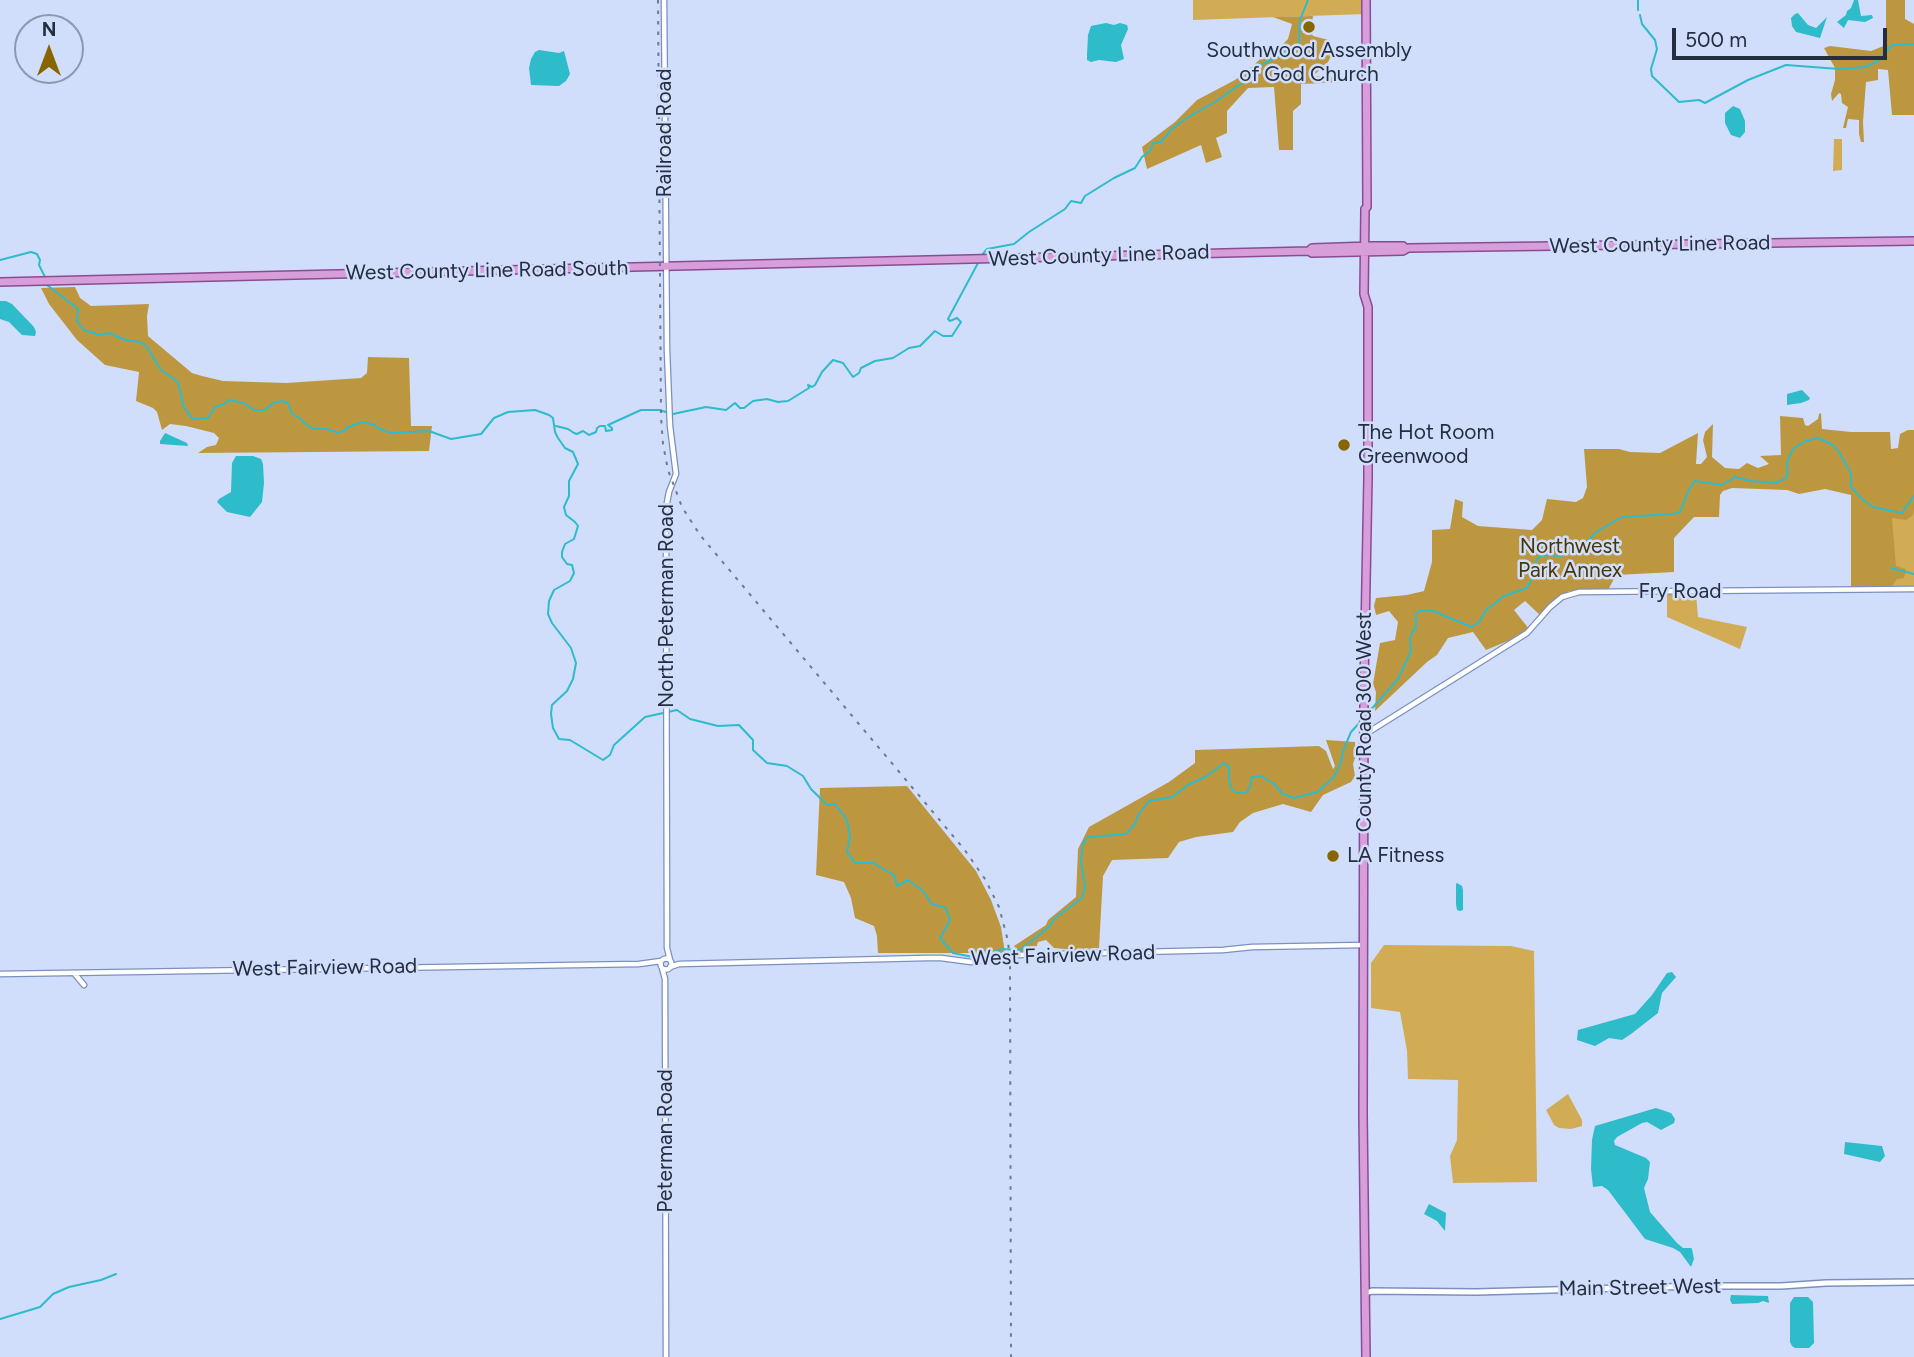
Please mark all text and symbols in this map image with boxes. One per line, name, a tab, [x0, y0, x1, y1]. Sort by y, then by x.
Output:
north arrow	[14, 14, 84, 84]
scale bar	[1676, 14, 1891, 58]
text: N	[42, 18, 56, 41]
marker: Southwood Assembly of God Church	[1301, 19, 1317, 35]
text: 500 m	[1685, 27, 1747, 52]
place label: Southwood Assembly of God Church	[1206, 38, 1412, 88]
street label: Railroad Road	[652, 68, 678, 198]
street label: West County Line Road	[1549, 230, 1771, 260]
street label: West County Line Road	[988, 240, 1210, 272]
street label: West County Line Road South	[345, 256, 629, 286]
place label: The Hot Room Greenwood	[1358, 420, 1494, 470]
marker: The Hot Room Greenwood	[1336, 437, 1352, 453]
street label: North Peterman Road	[654, 504, 680, 708]
park label: Northwest Park Annex	[1518, 534, 1622, 584]
street label: Fry Road	[1639, 579, 1721, 605]
street label: County Road 300 West	[1352, 612, 1378, 832]
place label: LA Fitness	[1347, 843, 1444, 869]
marker: LA Fitness	[1325, 848, 1341, 864]
street label: West Fairview Road	[970, 940, 1156, 972]
street label: West Fairview Road	[232, 954, 418, 982]
street label: Peterman Road	[653, 1069, 679, 1213]
street label: Main Street West	[1558, 1274, 1722, 1302]

